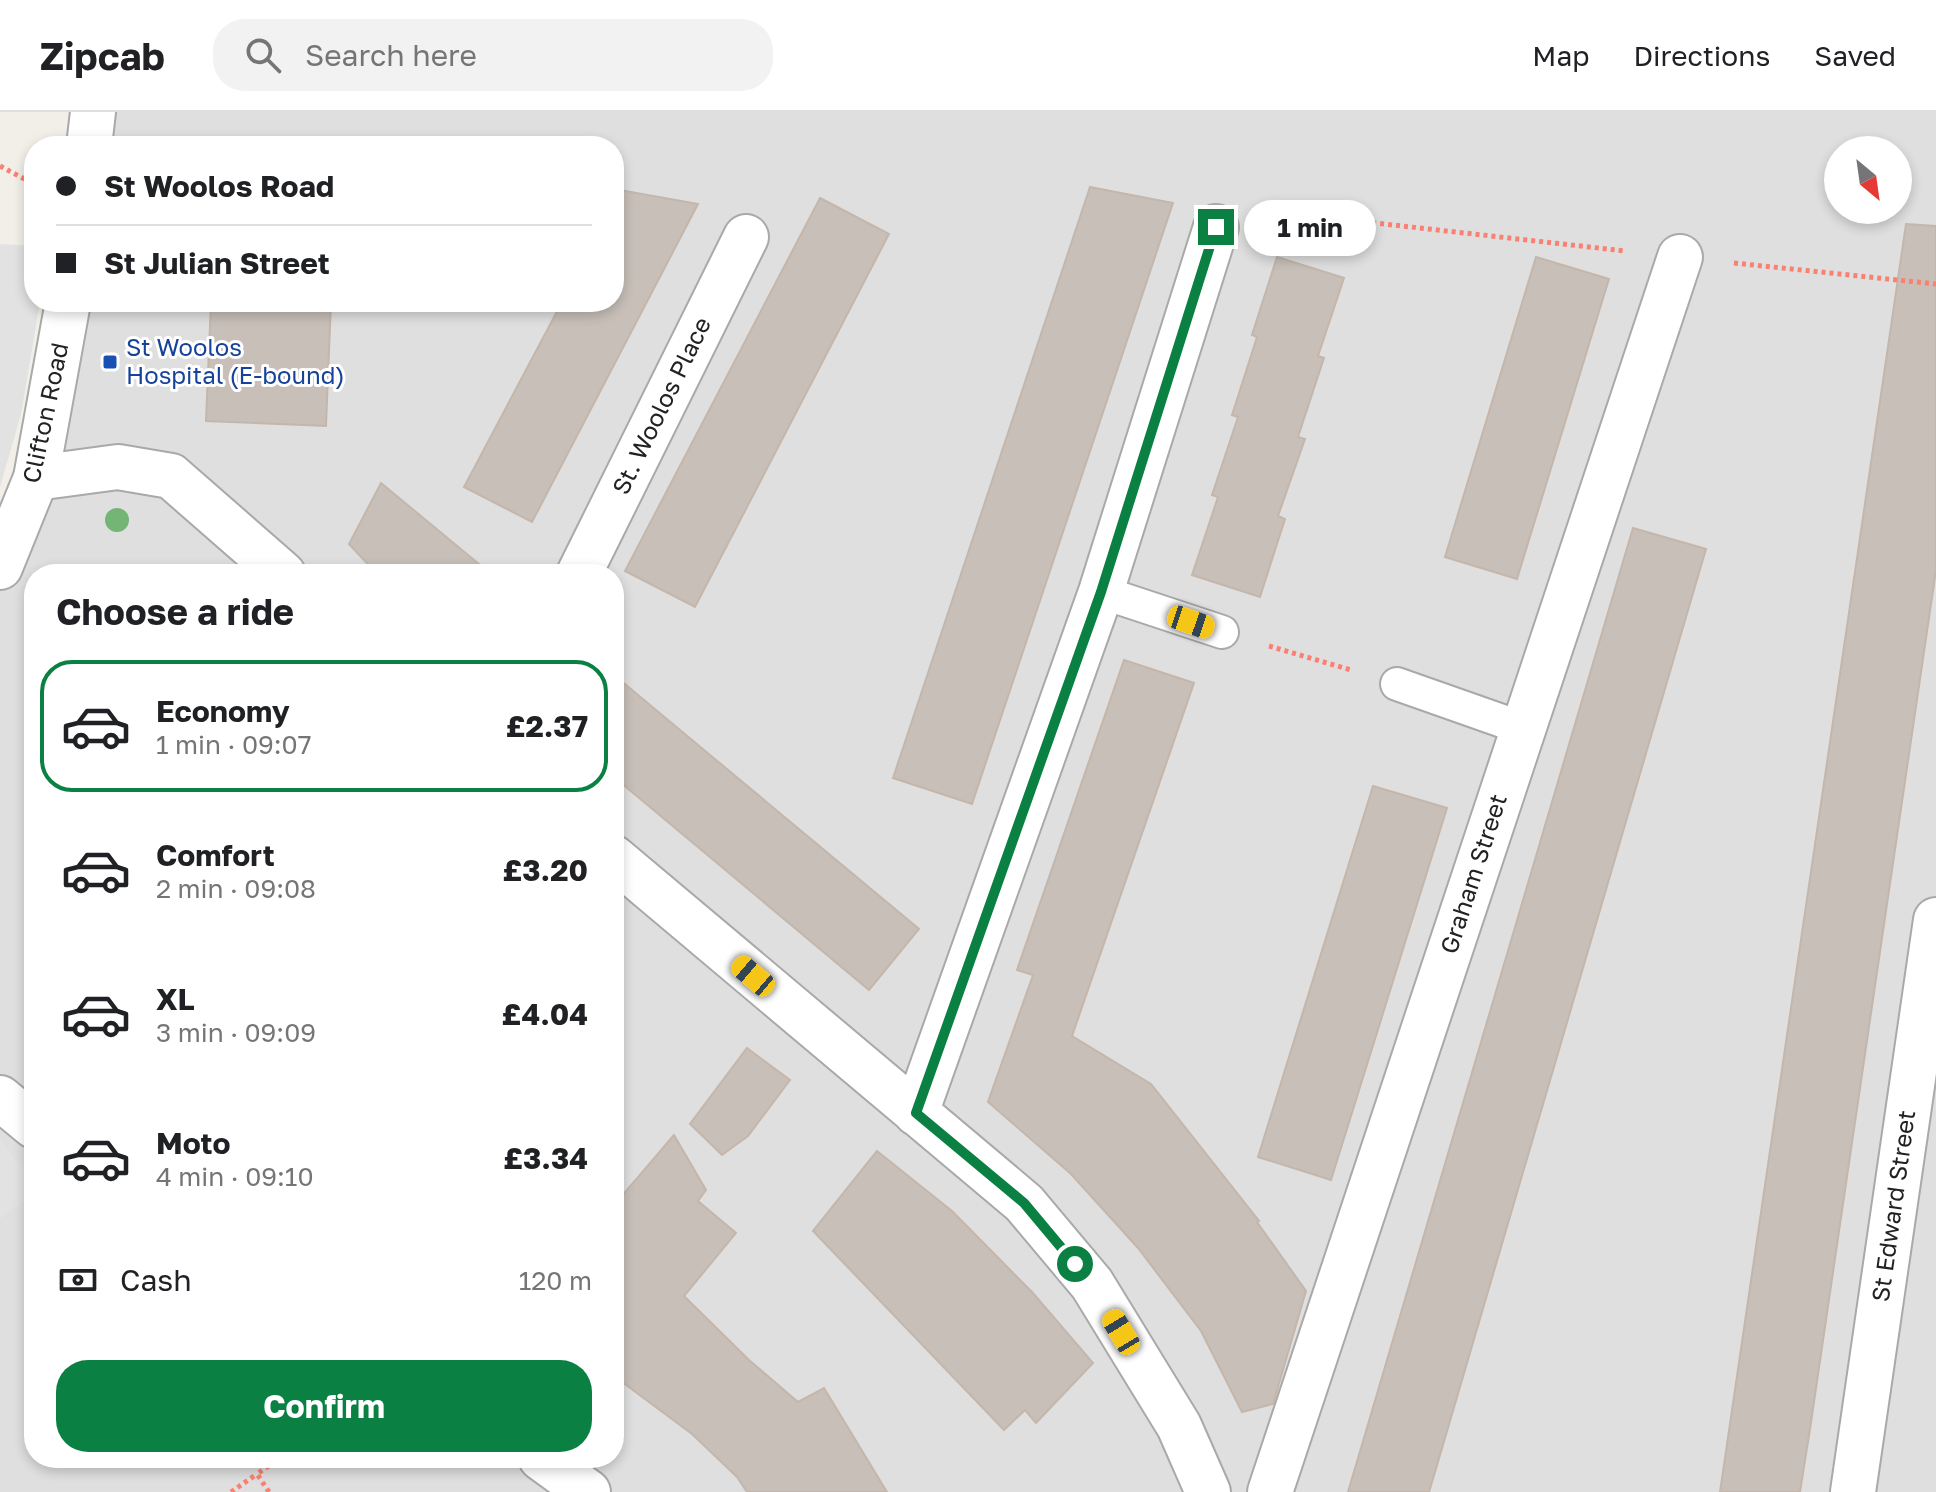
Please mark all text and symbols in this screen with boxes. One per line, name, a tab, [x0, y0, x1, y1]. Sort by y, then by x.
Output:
search box	[213, 19, 773, 91]
text: Zipcab	[40, 33, 165, 78]
icon: search	[241, 33, 285, 77]
text: Search here	[305, 37, 477, 73]
text: Map	[1532, 39, 1589, 72]
text: Directions	[1633, 39, 1770, 72]
text: Saved	[1814, 39, 1896, 72]
north arrow	[1824, 136, 1912, 224]
map controls	[1824, 136, 1912, 224]
text: St Woolos Road	[104, 168, 334, 204]
callout: 1 min	[1244, 199, 1376, 255]
route end	[1198, 209, 1234, 245]
text: 1 min	[1277, 212, 1343, 243]
text: St Julian Street	[104, 245, 330, 281]
street label: St. Woolos Place	[605, 312, 716, 499]
place label: St Woolos Hospital (E-bound)	[126, 332, 345, 389]
street label: Clifton Road	[15, 340, 74, 486]
marker: St Woolos Hospital (E-bound)	[101, 353, 119, 371]
text: Choose a ride	[56, 590, 294, 633]
car	[1164, 603, 1218, 641]
icon: car	[60, 690, 132, 762]
text: Economy	[156, 693, 290, 729]
text: £2.37	[506, 708, 588, 744]
text: 1 min · 09:07	[156, 729, 311, 760]
street label: Graham Street	[1433, 790, 1512, 957]
icon: car	[60, 834, 132, 906]
text: Comfort	[156, 837, 275, 873]
text: £3.20	[503, 852, 588, 888]
text: 2 min · 09:08	[156, 873, 316, 904]
car	[727, 951, 779, 1001]
icon: car	[60, 978, 132, 1050]
text: XL	[156, 981, 195, 1017]
text: £4.04	[502, 996, 588, 1032]
text: 3 min · 09:09	[156, 1017, 316, 1048]
street label: St Edward Street	[1865, 1108, 1920, 1303]
icon: car	[60, 1122, 132, 1194]
text: Moto	[156, 1125, 231, 1161]
text: £3.34	[503, 1140, 588, 1176]
text: 4 min · 09:10	[156, 1161, 314, 1192]
route start	[1057, 1246, 1093, 1282]
icon: cash	[56, 1258, 100, 1302]
text: Cash	[120, 1262, 192, 1298]
text: 120 m	[519, 1265, 592, 1296]
car	[1098, 1305, 1144, 1359]
button: Confirm	[56, 1360, 592, 1452]

